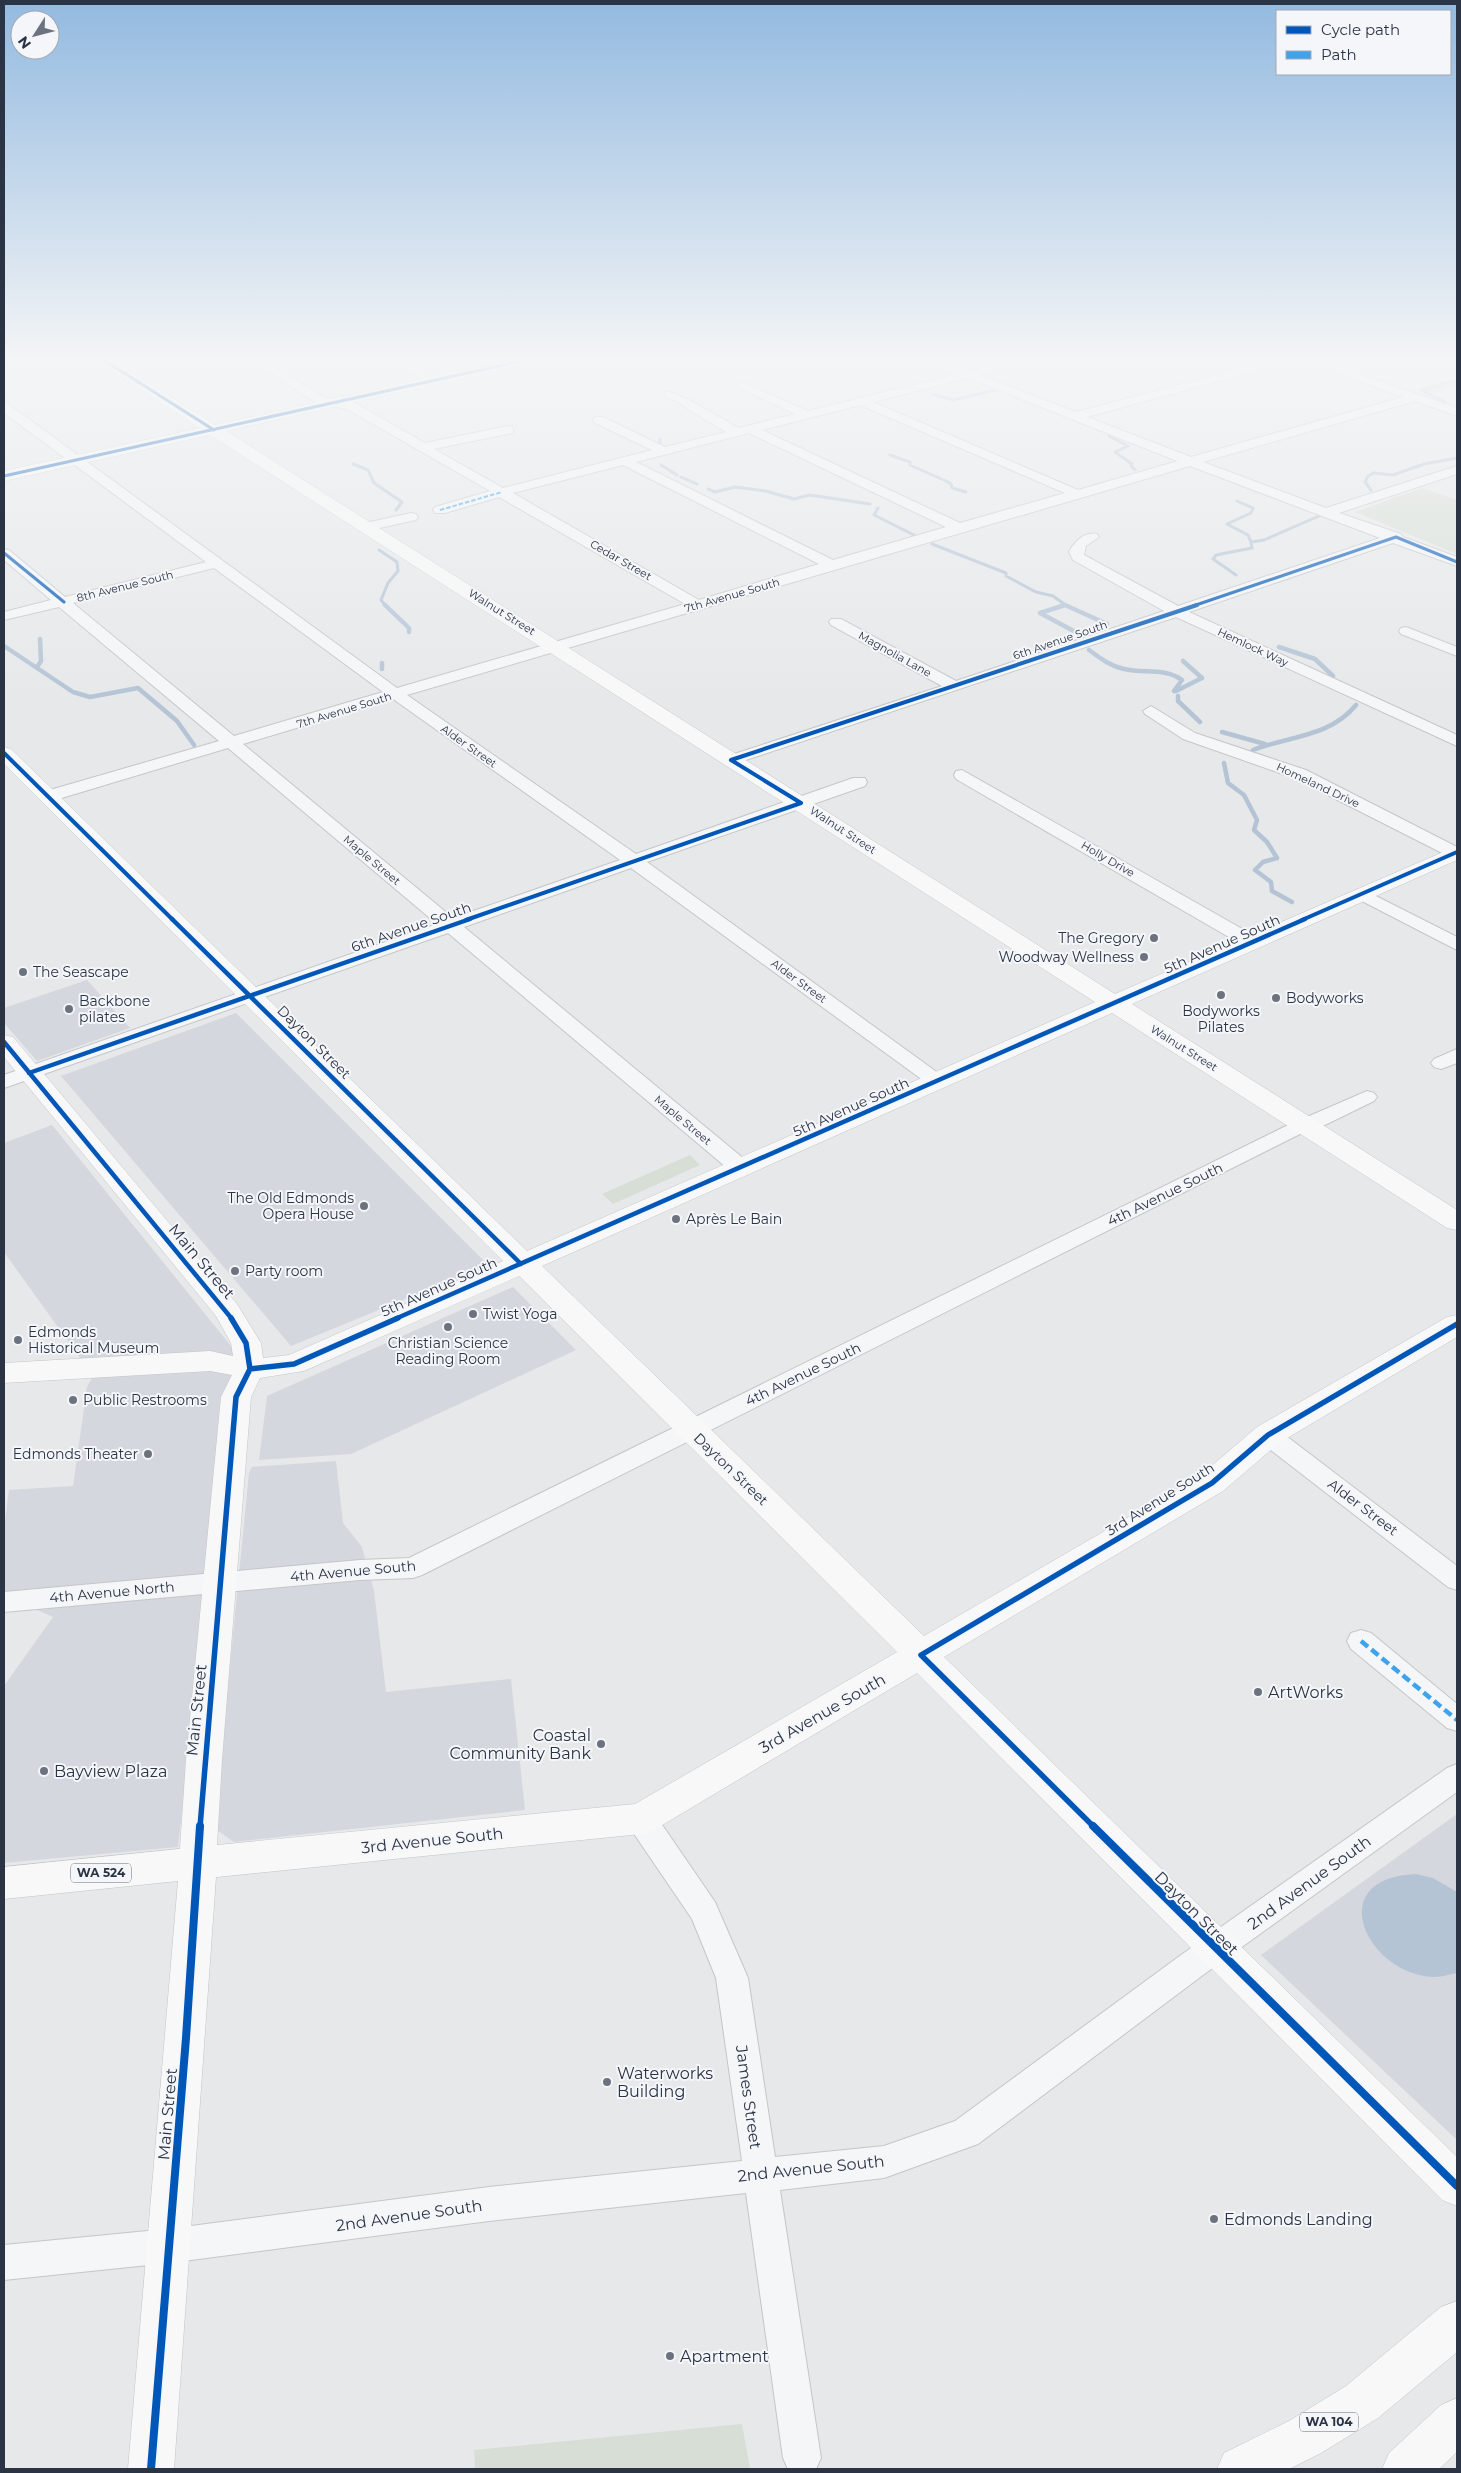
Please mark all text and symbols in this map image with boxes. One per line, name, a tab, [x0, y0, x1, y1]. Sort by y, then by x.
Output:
north arrow	[10, 10, 60, 60]
legend	[1276, 10, 1451, 75]
text: Cycle path	[1321, 20, 1400, 39]
text: N	[14, 33, 35, 53]
text: Path	[1321, 45, 1357, 64]
street label: Cedar Street	[588, 537, 655, 583]
street label: 8th Avenue South	[75, 567, 175, 605]
street label: 7th Avenue South	[683, 575, 781, 615]
street label: Walnut Street	[466, 586, 539, 638]
street label: 6th Avenue South	[1011, 617, 1109, 663]
street label: Hemlock Way	[1215, 624, 1291, 670]
street label: Magnolia Lane	[856, 628, 934, 680]
street label: 7th Avenue South	[295, 689, 393, 731]
street label: Alder Street	[438, 721, 500, 771]
street label: Homeland Drive	[1274, 760, 1362, 811]
street label: Walnut Street	[807, 803, 879, 857]
street label: Maple Street	[341, 832, 404, 888]
street label: Holly Drive	[1079, 838, 1138, 880]
street label: 6th Avenue South	[349, 898, 473, 956]
street label: 5th Avenue South	[1161, 910, 1283, 978]
place label: The Gregory	[1058, 929, 1144, 947]
marker: The Gregory	[1148, 932, 1160, 944]
place label: Woodway Wellness	[999, 948, 1134, 966]
marker: Woodway Wellness	[1138, 951, 1150, 963]
street label: Alder Street	[768, 956, 830, 1006]
place label: The Seascape	[33, 963, 129, 981]
marker: The Seascape	[17, 966, 29, 978]
marker: Bodyworks Pilates	[1215, 989, 1227, 1001]
place label: Bodyworks	[1286, 989, 1364, 1007]
place label: Backbone pilates	[79, 992, 150, 1026]
marker: Bodyworks	[1270, 992, 1282, 1004]
street label: Dayton Street	[273, 1001, 355, 1083]
place label: Bodyworks Pilates	[1182, 1002, 1260, 1036]
marker: Backbone pilates	[63, 1003, 75, 1015]
street label: Walnut Street	[1148, 1022, 1221, 1074]
street label: 5th Avenue South	[790, 1073, 912, 1141]
street label: Maple Street	[652, 1092, 715, 1148]
street label: 4th Avenue South	[1104, 1158, 1226, 1230]
place label: The Old Edmonds Opera House	[228, 1189, 354, 1223]
marker: The Old Edmonds Opera House	[358, 1200, 370, 1212]
place label: Après Le Bain	[686, 1210, 782, 1228]
marker: Après Le Bain	[670, 1213, 682, 1225]
street label: Main Street	[165, 1220, 239, 1303]
street label: 5th Avenue South	[378, 1253, 500, 1321]
place label: Party room	[245, 1262, 323, 1280]
marker: Party room	[229, 1265, 241, 1277]
place label: Twist Yoga	[483, 1305, 558, 1323]
marker: Twist Yoga	[467, 1308, 479, 1320]
marker: Christian Science Reading Room	[442, 1321, 454, 1333]
place label: Edmonds Historical Museum	[28, 1323, 159, 1357]
marker: Edmonds Historical Museum	[12, 1334, 24, 1346]
place label: Christian Science Reading Room	[388, 1334, 508, 1368]
street label: 4th Avenue South	[742, 1338, 864, 1410]
place label: Public Restrooms	[83, 1391, 207, 1409]
marker: Public Restrooms	[67, 1394, 79, 1406]
street label: Dayton Street	[690, 1429, 772, 1509]
place label: Edmonds Theater	[13, 1445, 138, 1463]
marker: Edmonds Theater	[142, 1448, 154, 1460]
street label: 3rd Avenue South	[1102, 1458, 1218, 1540]
street label: Alder Street	[1324, 1475, 1402, 1539]
street label: 4th Avenue South	[289, 1557, 417, 1585]
street label: 4th Avenue North	[49, 1578, 175, 1606]
street label: Main Street	[182, 1663, 211, 1757]
street label: 3rd Avenue South	[756, 1670, 889, 1757]
place label: ArtWorks	[1268, 1683, 1343, 1702]
marker: ArtWorks	[1252, 1686, 1264, 1698]
place label: Coastal Community Bank	[450, 1726, 591, 1763]
marker: Coastal Community Bank	[595, 1738, 607, 1750]
place label: Bayview Plaza	[54, 1762, 167, 1781]
marker: Bayview Plaza	[38, 1765, 50, 1777]
street label: 3rd Avenue South	[360, 1824, 504, 1857]
street label: 2nd Avenue South	[1244, 1831, 1375, 1933]
road number: WA 524	[71, 1864, 131, 1882]
street label: Dayton Street	[1151, 1867, 1243, 1960]
street label: James Street	[732, 2043, 765, 2151]
place label: Waterworks Building	[617, 2064, 713, 2101]
street label: Main Street	[154, 2067, 181, 2161]
marker: Waterworks Building	[601, 2076, 613, 2088]
street label: 2nd Avenue South	[737, 2151, 885, 2186]
street label: 2nd Avenue South	[335, 2196, 483, 2235]
place label: Edmonds Landing	[1224, 2210, 1373, 2229]
marker: Edmonds Landing	[1208, 2213, 1220, 2225]
place label: Apartment	[680, 2347, 769, 2366]
marker: Apartment	[664, 2350, 676, 2362]
road number: WA 104	[1300, 2412, 1358, 2432]

